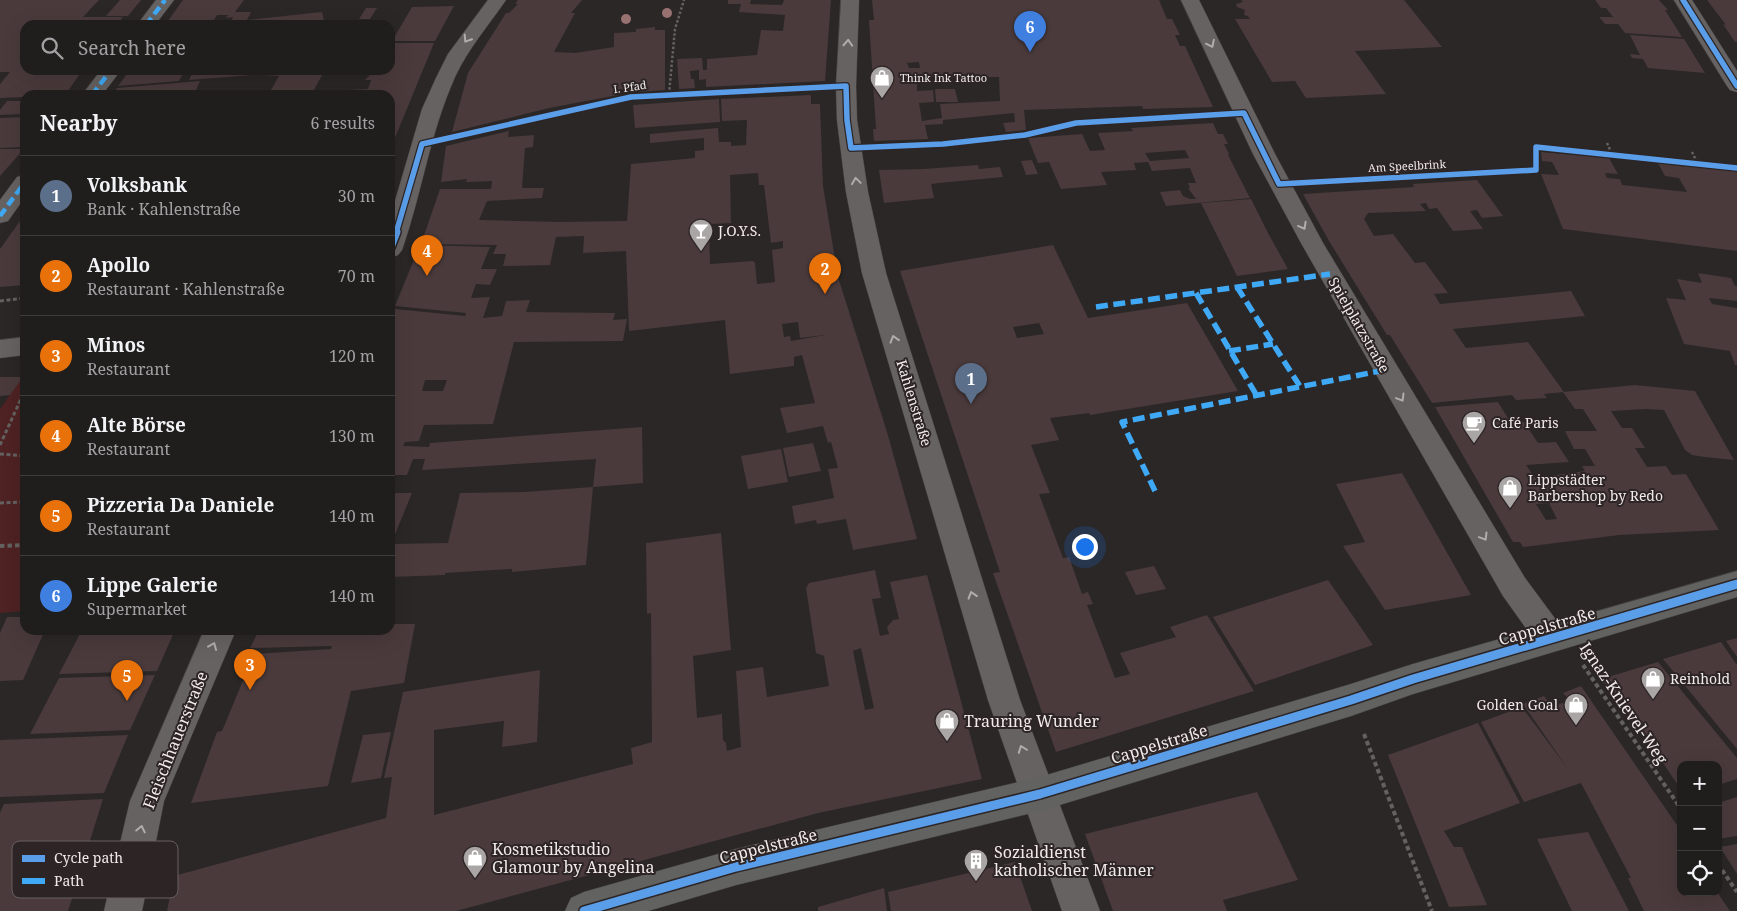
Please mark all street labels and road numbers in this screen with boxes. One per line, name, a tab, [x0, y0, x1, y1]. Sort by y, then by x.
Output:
street label: I. Pfad	[612, 77, 648, 96]
street label: Am Speelbrink	[1368, 156, 1447, 175]
street label: Spielplatzstraße	[1324, 273, 1395, 376]
street label: Kahlenstraße	[892, 357, 937, 448]
street label: Cappelstraße	[1496, 602, 1598, 650]
street label: Ignaz-Knievel-Weg	[1575, 638, 1673, 769]
street label: Fleischhauerstraße	[137, 668, 213, 812]
street label: Cappelstraße	[1108, 719, 1210, 769]
street label: Cappelstraße	[717, 823, 819, 869]

